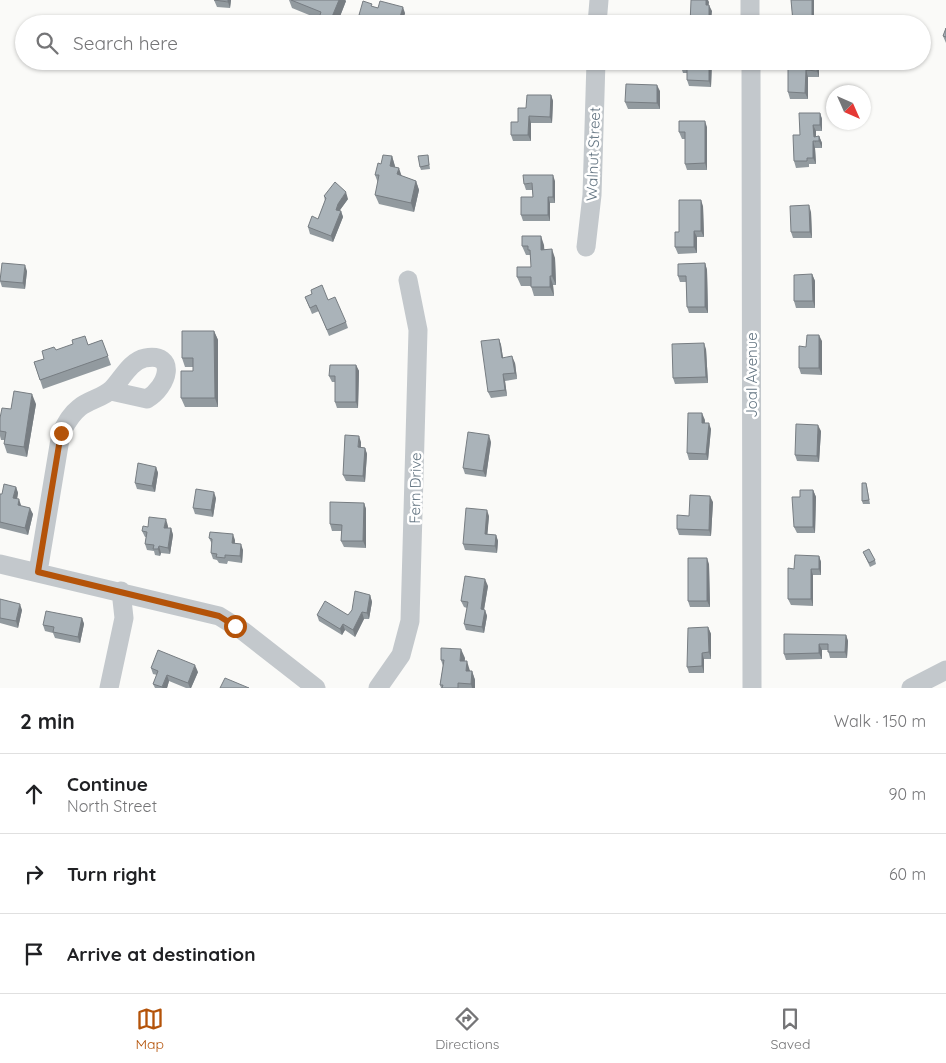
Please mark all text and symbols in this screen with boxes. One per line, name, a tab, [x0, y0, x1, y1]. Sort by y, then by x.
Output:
search box	[15, 15, 931, 70]
icon: search	[33, 29, 61, 57]
text: Search here	[73, 31, 178, 55]
north arrow	[826, 85, 871, 130]
street label: Walnut Street	[582, 107, 604, 201]
street label: Joal Avenue	[742, 332, 761, 418]
route end	[50, 422, 73, 445]
street label: Fern Drive	[405, 452, 425, 524]
route start	[224, 615, 247, 638]
text: 2 min	[20, 708, 75, 734]
text: Walk · 150 m	[834, 711, 926, 731]
text: Continue	[67, 772, 148, 796]
icon: ahead	[20, 780, 48, 808]
text: 90 m	[889, 784, 926, 804]
text: North Street	[67, 796, 157, 816]
icon: right	[20, 860, 48, 888]
text: Turn right	[67, 862, 156, 886]
text: 60 m	[889, 864, 926, 884]
icon: arrive	[20, 940, 48, 968]
text: Arrive at destination	[67, 942, 256, 966]
tab: Map	[136, 1005, 164, 1053]
tab: Directions	[435, 1005, 499, 1053]
tab: Saved	[770, 1005, 810, 1053]

